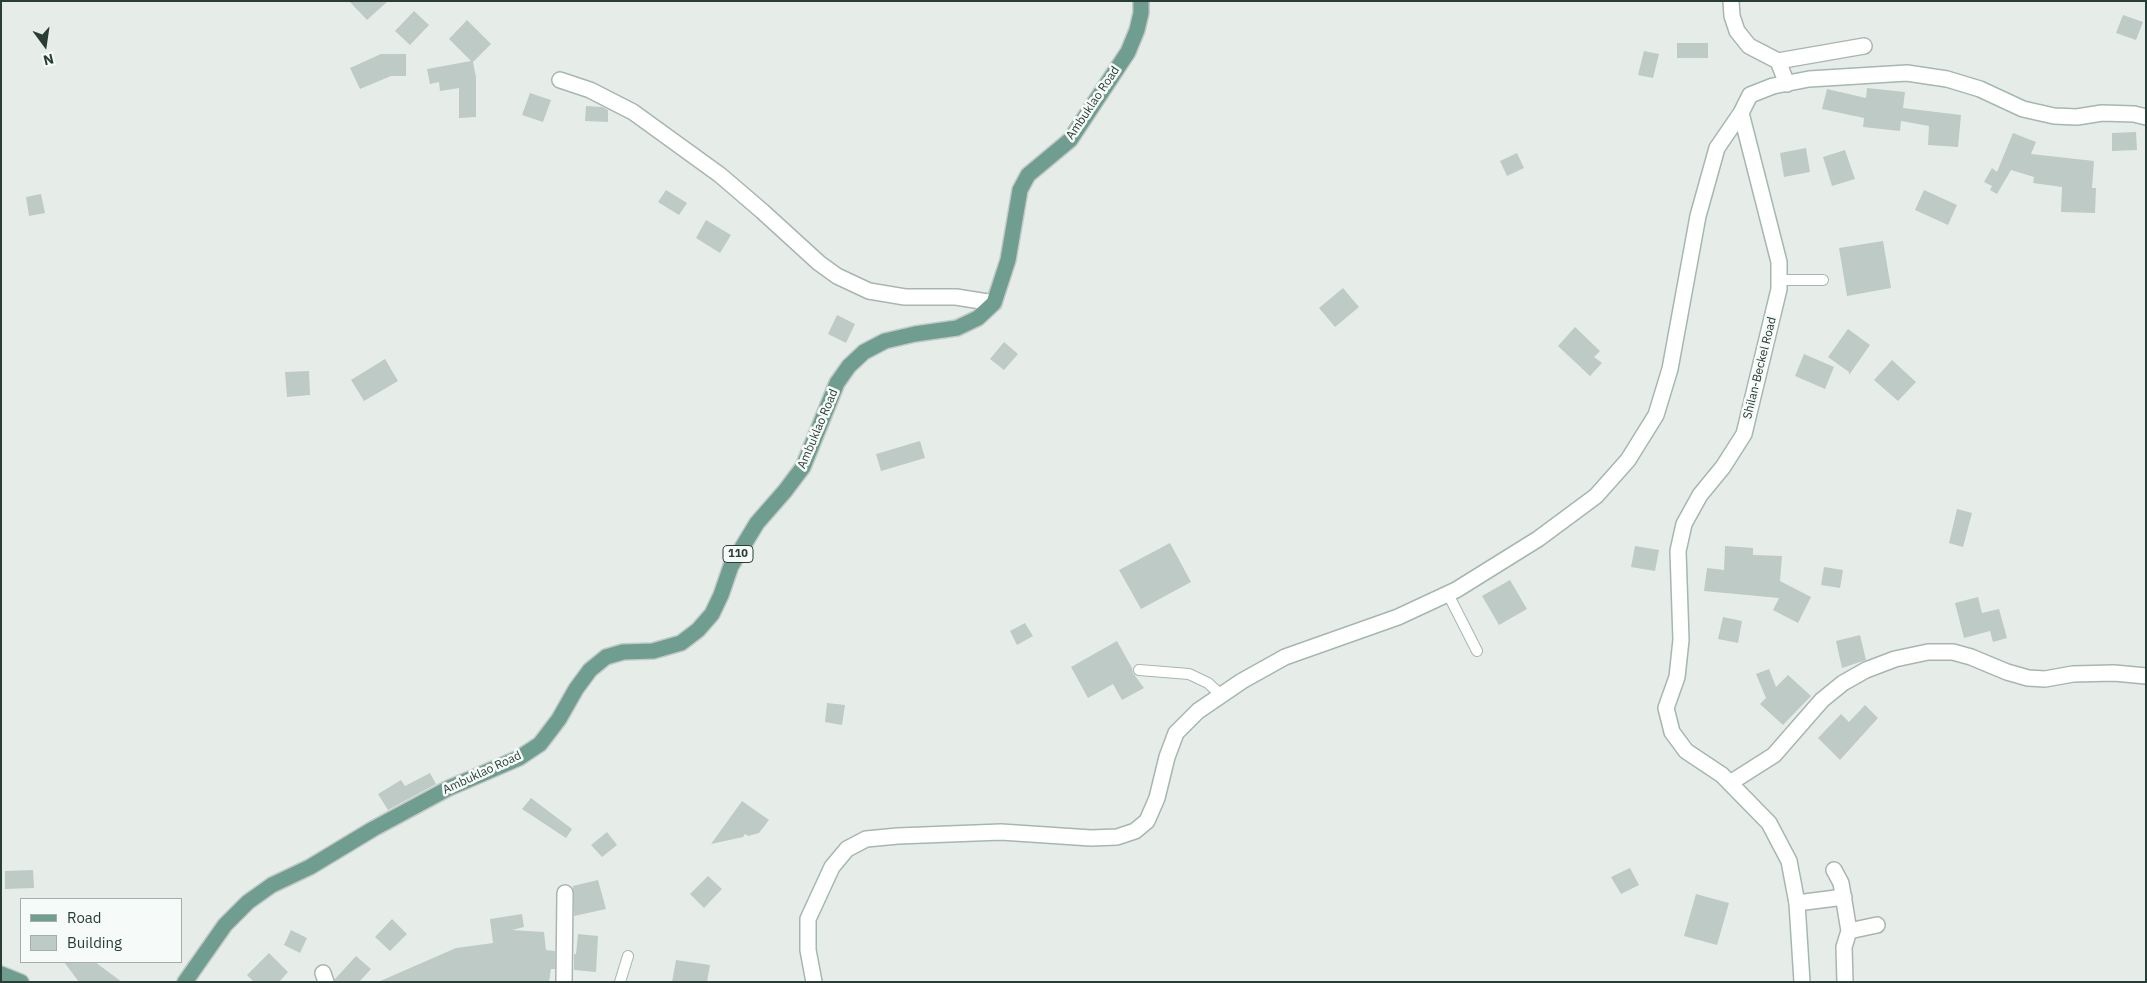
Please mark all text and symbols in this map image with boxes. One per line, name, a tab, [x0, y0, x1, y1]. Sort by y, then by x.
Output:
north arrow	[20, 20, 70, 70]
text: N	[42, 50, 56, 70]
street label: Ambuklao Road	[1063, 64, 1123, 142]
street label: Shilan-Beckel Road	[1740, 315, 1780, 421]
street label: Ambuklao Road	[795, 387, 841, 471]
road number: 110	[723, 546, 753, 562]
street label: Ambuklao Road	[440, 748, 524, 798]
legend	[20, 898, 182, 963]
text: Road	[67, 908, 102, 927]
text: Building	[67, 933, 122, 952]

